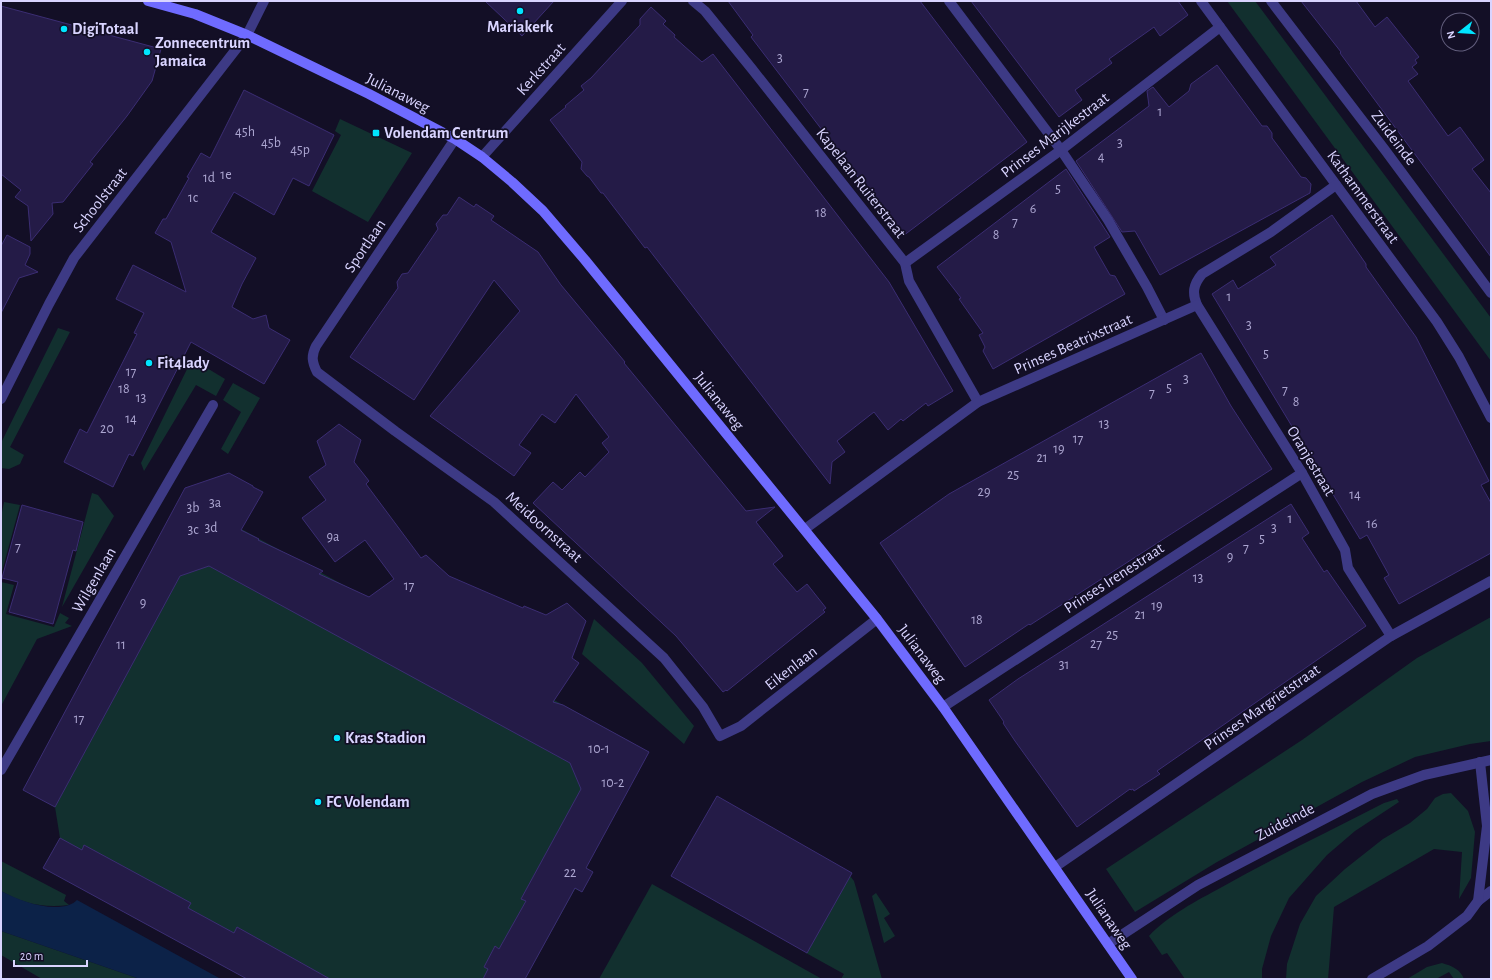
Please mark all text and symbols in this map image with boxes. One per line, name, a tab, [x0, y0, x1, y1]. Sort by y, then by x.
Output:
marker: Mariakerk	[515, 6, 525, 16]
north arrow	[1440, 12, 1480, 52]
place label: Mariakerk	[487, 19, 553, 35]
place label: DigiTotaal	[72, 21, 139, 37]
marker: DigiTotaal	[59, 24, 69, 34]
text: N	[1445, 30, 1457, 40]
place label: Zonnecentrum Jamaica	[155, 35, 250, 69]
street label: Kerkstraat	[514, 40, 568, 98]
marker: Zonnecentrum Jamaica	[142, 47, 152, 57]
house number: 3	[777, 51, 783, 65]
street label: Julianaweg	[364, 70, 433, 116]
house number: 7	[803, 85, 809, 99]
street label: Prinses Marijkestraat	[998, 89, 1113, 181]
house number: 1	[1158, 105, 1162, 119]
street label: Zuideinde	[1368, 108, 1420, 168]
house number: 45h	[235, 125, 255, 139]
place label: Volendam Centrum	[384, 125, 508, 141]
street label: Kapelaan Ruiterstraat	[813, 125, 909, 241]
marker: Volendam Centrum	[371, 128, 381, 138]
house number: 45b	[261, 136, 281, 150]
house number: 3	[1117, 136, 1123, 150]
house number: 45p	[290, 143, 310, 157]
street label: Kathammerstraat	[1324, 148, 1402, 246]
house number: 4	[1098, 150, 1105, 164]
street label: Schoolstraat	[70, 165, 130, 235]
house number: 1e	[220, 168, 232, 182]
house number: 1d	[203, 171, 215, 185]
house number: 5	[1055, 182, 1061, 196]
house number: 1c	[188, 191, 199, 205]
house number: 6	[1030, 202, 1036, 216]
house number: 18	[815, 206, 827, 220]
house number: 7	[1012, 215, 1018, 229]
street label: Sportlaan	[341, 216, 389, 276]
house number: 8	[993, 228, 999, 242]
house number: 1	[1227, 290, 1231, 304]
street label: Prinses Beatrixstraat	[1012, 311, 1134, 377]
house number: 3	[1246, 318, 1252, 332]
house number: 5	[1263, 347, 1269, 361]
place label: Fit4lady	[157, 355, 210, 372]
marker: Fit4lady	[144, 358, 154, 368]
house number: 17	[126, 365, 136, 379]
street label: Julianaweg	[691, 369, 747, 433]
house number: 3	[1183, 372, 1189, 386]
house number: 5	[1166, 381, 1172, 395]
house number: 18	[118, 382, 130, 396]
house number: 7	[1282, 383, 1288, 397]
house number: 7	[1149, 386, 1155, 400]
house number: 13	[136, 391, 147, 405]
house number: 8	[1293, 395, 1299, 409]
house number: 14	[125, 412, 137, 426]
house number: 13	[1099, 417, 1110, 431]
house number: 20	[100, 422, 114, 436]
street label: Oranjestraat	[1283, 423, 1338, 499]
house number: 17	[1073, 432, 1083, 446]
house number: 19	[1053, 442, 1065, 456]
house number: 21	[1036, 451, 1048, 465]
house number: 25	[1007, 468, 1019, 482]
house number: 29	[978, 485, 990, 499]
house number: 14	[1349, 488, 1361, 502]
street label: Meidoornstraat	[503, 489, 585, 565]
house number: 3a	[209, 496, 222, 510]
house number: 3b	[187, 501, 199, 515]
house number: 1	[1288, 512, 1292, 526]
house number: 16	[1366, 517, 1378, 531]
house number: 3d	[204, 521, 218, 535]
house number: 3	[1271, 521, 1277, 535]
house number: 3c	[187, 523, 199, 537]
house number: 9a	[326, 530, 340, 544]
house number: 5	[1259, 532, 1265, 546]
house number: 7	[15, 540, 21, 554]
street label: Prinses Irenestraat	[1061, 540, 1167, 616]
house number: 7	[1243, 541, 1249, 555]
street label: Wilgenlaan	[69, 545, 119, 615]
house number: 9	[1227, 550, 1233, 564]
house number: 13	[1193, 571, 1204, 585]
house number: 17	[404, 579, 414, 593]
house number: 9	[140, 596, 146, 610]
house number: 19	[1151, 599, 1163, 613]
house number: 21	[1134, 608, 1146, 622]
house number: 18	[971, 613, 983, 627]
street label: Julianaweg	[895, 622, 949, 687]
house number: 25	[1106, 628, 1118, 642]
house number: 27	[1090, 637, 1102, 651]
house number: 11	[116, 638, 126, 652]
street label: Eikenlaan	[762, 643, 820, 693]
house number: 31	[1059, 658, 1069, 672]
street label: Prinses Margrietstraat	[1201, 661, 1323, 753]
house number: 17	[74, 712, 84, 726]
place label: Kras Stadion	[345, 730, 426, 746]
marker: Kras Stadion	[332, 733, 342, 743]
house number: 10-1	[588, 742, 610, 756]
house number: 10-2	[602, 776, 624, 790]
place label: FC Volendam	[326, 794, 410, 810]
marker: FC Volendam	[313, 797, 323, 807]
street label: Zuideinde	[1253, 800, 1317, 844]
house number: 22	[564, 866, 576, 880]
street label: Julianaweg	[1083, 886, 1135, 952]
scale bar	[14, 942, 87, 968]
text: 20 m	[20, 950, 43, 962]

